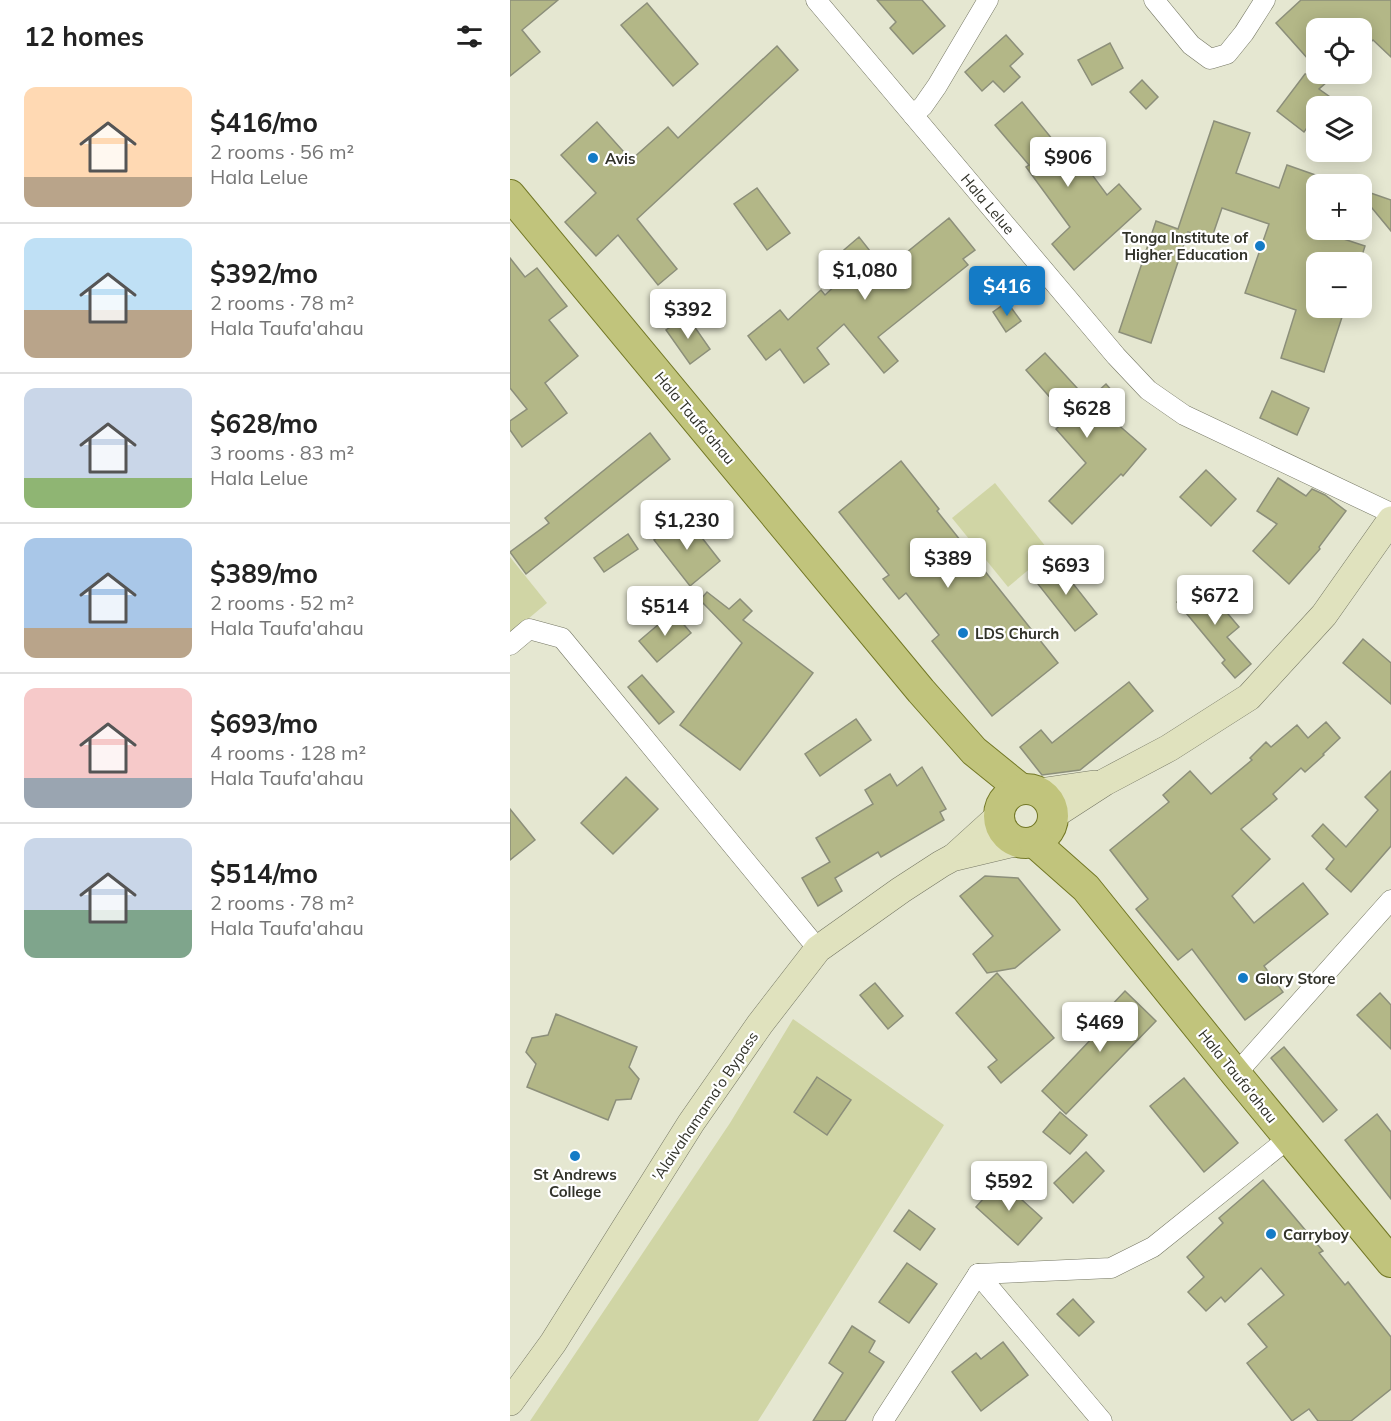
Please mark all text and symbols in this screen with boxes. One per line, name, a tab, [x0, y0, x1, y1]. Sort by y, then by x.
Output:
map controls	[1306, 18, 1372, 318]
button: locate	[1306, 18, 1372, 84]
text: 12 homes	[24, 20, 144, 53]
icon: filters	[453, 20, 486, 53]
button: layers	[1306, 96, 1372, 162]
text: $416/mo	[210, 106, 318, 139]
icon: home	[72, 111, 144, 183]
pin: $906	[1032, 137, 1104, 188]
text: 2 rooms · 56 m²	[210, 139, 354, 164]
text: $906	[1044, 144, 1092, 169]
place label: Avis	[605, 149, 635, 168]
marker: Avis	[586, 151, 600, 165]
text: Hala Lelue	[210, 164, 308, 189]
street label: Hala Lelue	[957, 170, 1019, 238]
button: +	[1306, 174, 1372, 240]
place label: Tonga Institute of Higher Education	[1122, 228, 1248, 264]
marker: Tonga Institute of Higher Education	[1253, 239, 1267, 253]
pin: $1,080	[816, 250, 914, 301]
button: −	[1306, 252, 1372, 318]
text: $392/mo	[210, 257, 318, 290]
text: $1,080	[833, 257, 897, 282]
icon: home	[72, 262, 144, 334]
pin: $416	[971, 266, 1043, 317]
text: $416	[983, 273, 1031, 298]
pin: $392	[652, 289, 724, 340]
text: 2 rooms · 78 m²	[210, 290, 354, 315]
text: $392	[664, 296, 712, 321]
text: Hala Taufa'ahau	[210, 315, 364, 340]
street label: Hala Taufa'ahau	[651, 368, 739, 468]
pin: $628	[1051, 388, 1123, 439]
text: $628	[1063, 395, 1111, 420]
text: $628/mo	[210, 407, 318, 440]
icon: home	[72, 412, 144, 484]
text: 3 rooms · 83 m²	[210, 440, 354, 465]
text: Hala Lelue	[210, 465, 308, 490]
pin: $1,230	[638, 500, 736, 551]
text: $1,230	[655, 507, 719, 532]
pin: $389	[912, 538, 984, 589]
text: $389	[924, 545, 972, 570]
pin: $693	[1030, 545, 1102, 596]
text: $693	[1042, 552, 1090, 577]
text: $389/mo	[210, 557, 318, 590]
icon: home	[72, 562, 144, 634]
pin: $672	[1179, 575, 1251, 626]
text: $672	[1191, 582, 1239, 607]
pin: $514	[629, 586, 701, 637]
text: 2 rooms · 52 m²	[210, 590, 354, 615]
text: $514	[641, 593, 689, 618]
text: Hala Taufa'ahau	[210, 615, 364, 640]
place label: LDS Church	[975, 624, 1059, 643]
marker: LDS Church	[956, 626, 970, 640]
text: $693/mo	[210, 707, 318, 740]
icon: home	[72, 712, 144, 784]
text: 4 rooms · 128 m²	[210, 740, 366, 765]
text: Hala Taufa'ahau	[210, 765, 364, 790]
text: $514/mo	[210, 857, 318, 890]
icon: home	[72, 862, 144, 934]
text: 2 rooms · 78 m²	[210, 890, 354, 915]
text: Hala Taufa'ahau	[210, 915, 364, 940]
place label: Glory Store	[1255, 969, 1336, 988]
marker: Glory Store	[1236, 971, 1250, 985]
pin: $469	[1064, 1002, 1136, 1053]
text: $469	[1076, 1009, 1124, 1034]
street label: Hala Taufa'ahau	[1194, 1025, 1282, 1127]
street label: 'Alaivahamama'o Bypass	[648, 1028, 762, 1184]
marker: St Andrews College	[568, 1149, 582, 1163]
pin: $592	[973, 1161, 1045, 1212]
place label: St Andrews College	[533, 1165, 617, 1201]
text: $592	[985, 1168, 1033, 1193]
place label: Carryboy	[1283, 1225, 1350, 1244]
marker: Carryboy	[1264, 1227, 1278, 1241]

